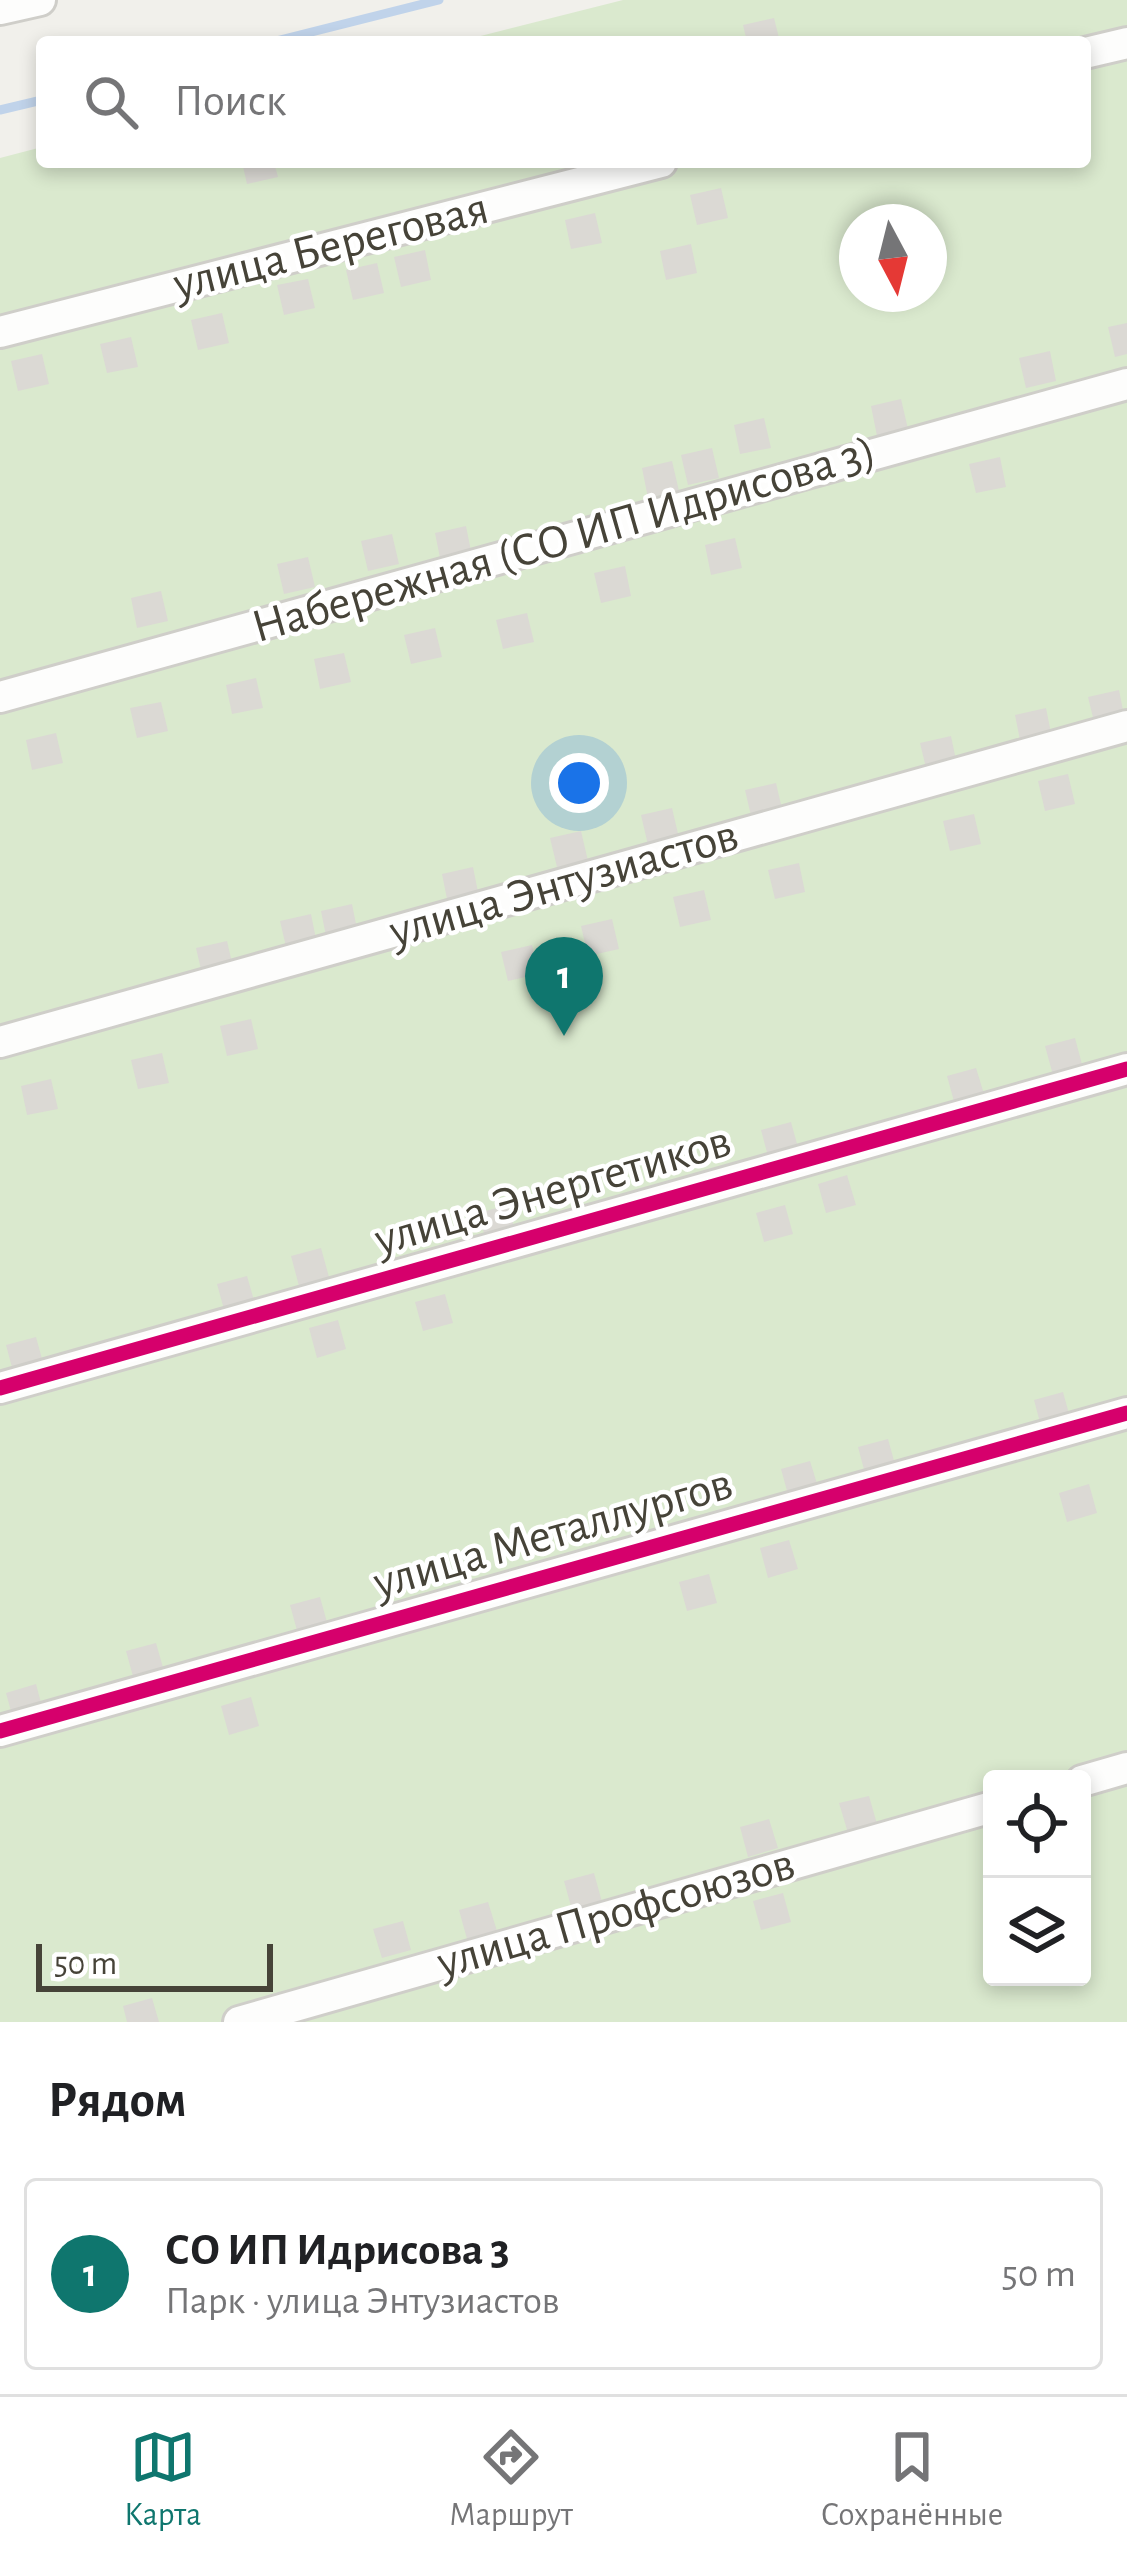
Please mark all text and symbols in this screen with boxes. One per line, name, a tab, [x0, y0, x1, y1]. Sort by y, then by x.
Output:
search box	[36, 36, 1091, 168]
icon: search	[78, 69, 144, 135]
text: Поиск	[174, 79, 286, 124]
street label: улица Береговая	[168, 185, 493, 310]
north arrow	[839, 204, 947, 312]
street label: Набережная (СО ИП Идрисова 3)	[247, 428, 881, 652]
your location	[549, 753, 609, 813]
street label: улица Энтузиастов	[383, 811, 744, 957]
pin: 1	[525, 937, 603, 1036]
street label: улица Энергетиков	[369, 1117, 736, 1265]
street label: улица Металлургов	[367, 1460, 738, 1608]
map controls	[983, 1770, 1091, 1986]
button: locate	[983, 1770, 1091, 1878]
street label: улица Профсоюзов	[431, 1840, 800, 1988]
button: layers	[983, 1878, 1091, 1986]
scale bar	[36, 1938, 273, 1991]
text: 50 m	[54, 1948, 117, 1981]
text: Рядом	[48, 2075, 187, 2126]
text: СО ИП Идрисова 3	[165, 2228, 510, 2273]
text: 1	[83, 2255, 97, 2294]
text: 50 m	[1001, 2255, 1076, 2294]
text: Парк · улица Энтузиастов	[165, 2282, 560, 2321]
tab: Карта	[124, 2424, 201, 2536]
tab: Маршрут	[449, 2424, 573, 2536]
tab: Сохранённые	[821, 2424, 1003, 2536]

